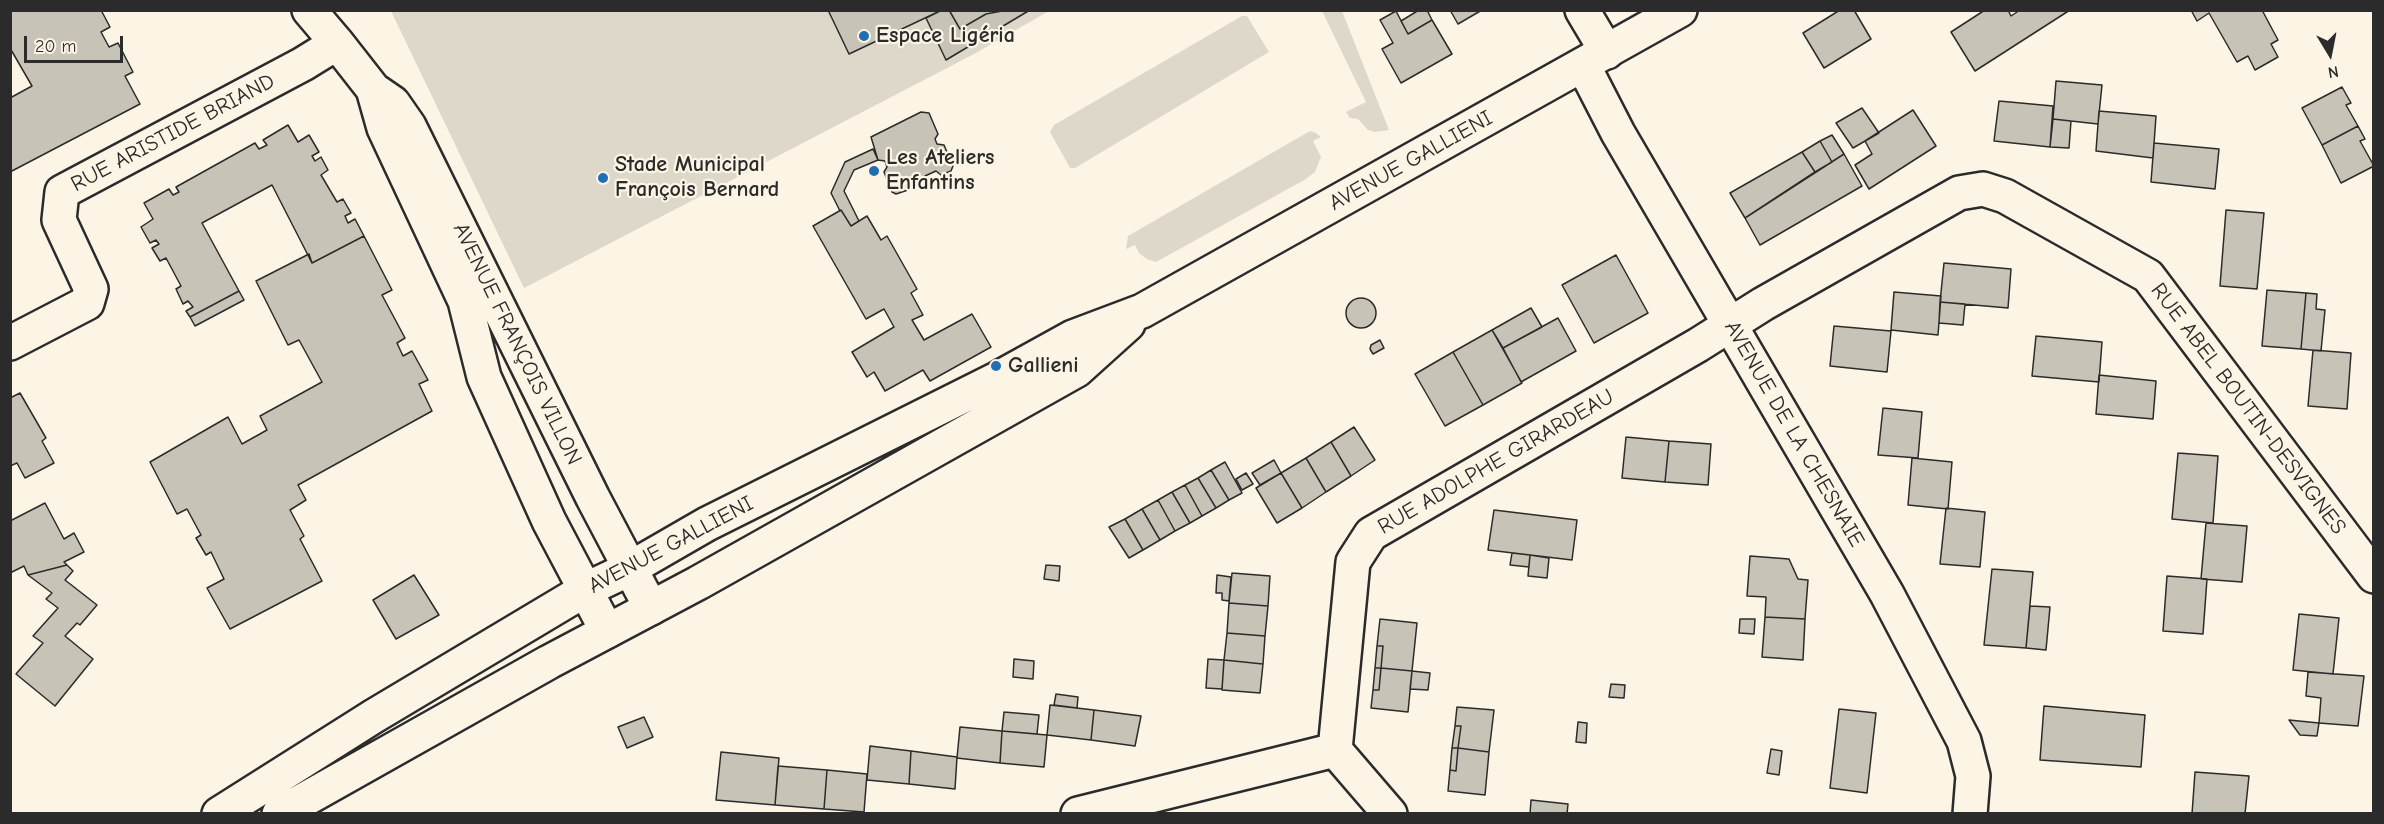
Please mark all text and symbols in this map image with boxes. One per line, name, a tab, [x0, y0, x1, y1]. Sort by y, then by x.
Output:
place label: Espace Ligéria	[876, 23, 1015, 49]
scale bar	[27, 24, 126, 62]
north arrow	[2300, 24, 2360, 84]
marker: Espace Ligéria	[857, 29, 871, 43]
text: 20 m	[35, 36, 76, 57]
text: N	[2326, 62, 2340, 81]
street label: RUE ARISTIDE BRIAND	[67, 68, 279, 198]
street label: AVENUE GALLIENI	[1325, 105, 1497, 217]
place label: Les Ateliers Enfantins	[886, 145, 994, 196]
place label: Stade Municipal François Bernard	[615, 152, 779, 204]
marker: Les Ateliers Enfantins	[867, 164, 881, 178]
marker: Stade Municipal François Bernard	[596, 171, 610, 185]
street label: AVENUE FRANÇOIS VILLON	[447, 219, 587, 469]
street label: RUE ABEL BOUTIN-DESVIGNES	[2145, 278, 2351, 540]
street label: AVENUE DE LA CHESNAIE	[1718, 316, 1870, 552]
place label: Gallieni	[1008, 353, 1079, 379]
marker: Gallieni	[989, 359, 1003, 373]
street label: RUE ADOLPHE GIRARDEAU	[1373, 384, 1619, 540]
street label: AVENUE GALLIENI	[584, 490, 758, 600]

